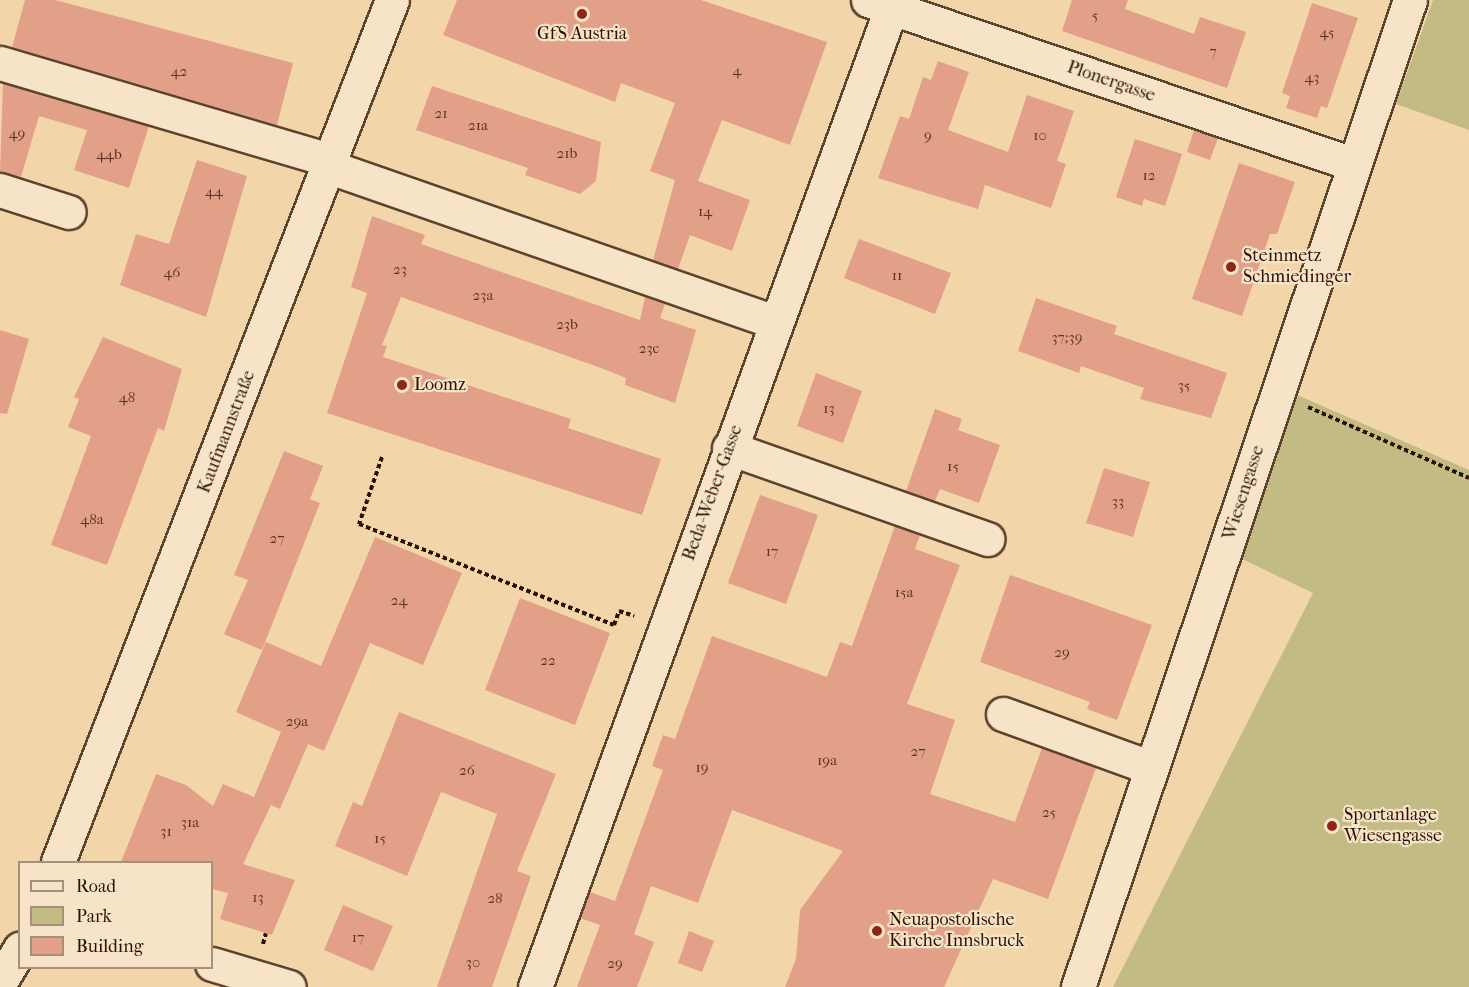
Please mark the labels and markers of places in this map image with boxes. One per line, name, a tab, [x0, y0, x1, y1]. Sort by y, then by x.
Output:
marker: GfS Austria	[575, 7, 589, 21]
place label: GfS Austria	[537, 23, 627, 45]
place label: Steinmetz Schmiedinger	[1243, 246, 1351, 288]
marker: Steinmetz Schmiedinger	[1224, 260, 1238, 274]
place label: Loomz	[414, 374, 466, 396]
marker: Loomz	[395, 378, 409, 392]
place label: Sportanlage Wiesengasse	[1344, 805, 1442, 848]
marker: Sportanlage Wiesengasse	[1325, 819, 1339, 833]
place label: Neuapostolische Kirche Innsbruck	[889, 910, 1025, 952]
marker: Neuapostolische Kirche Innsbruck	[870, 924, 884, 938]

